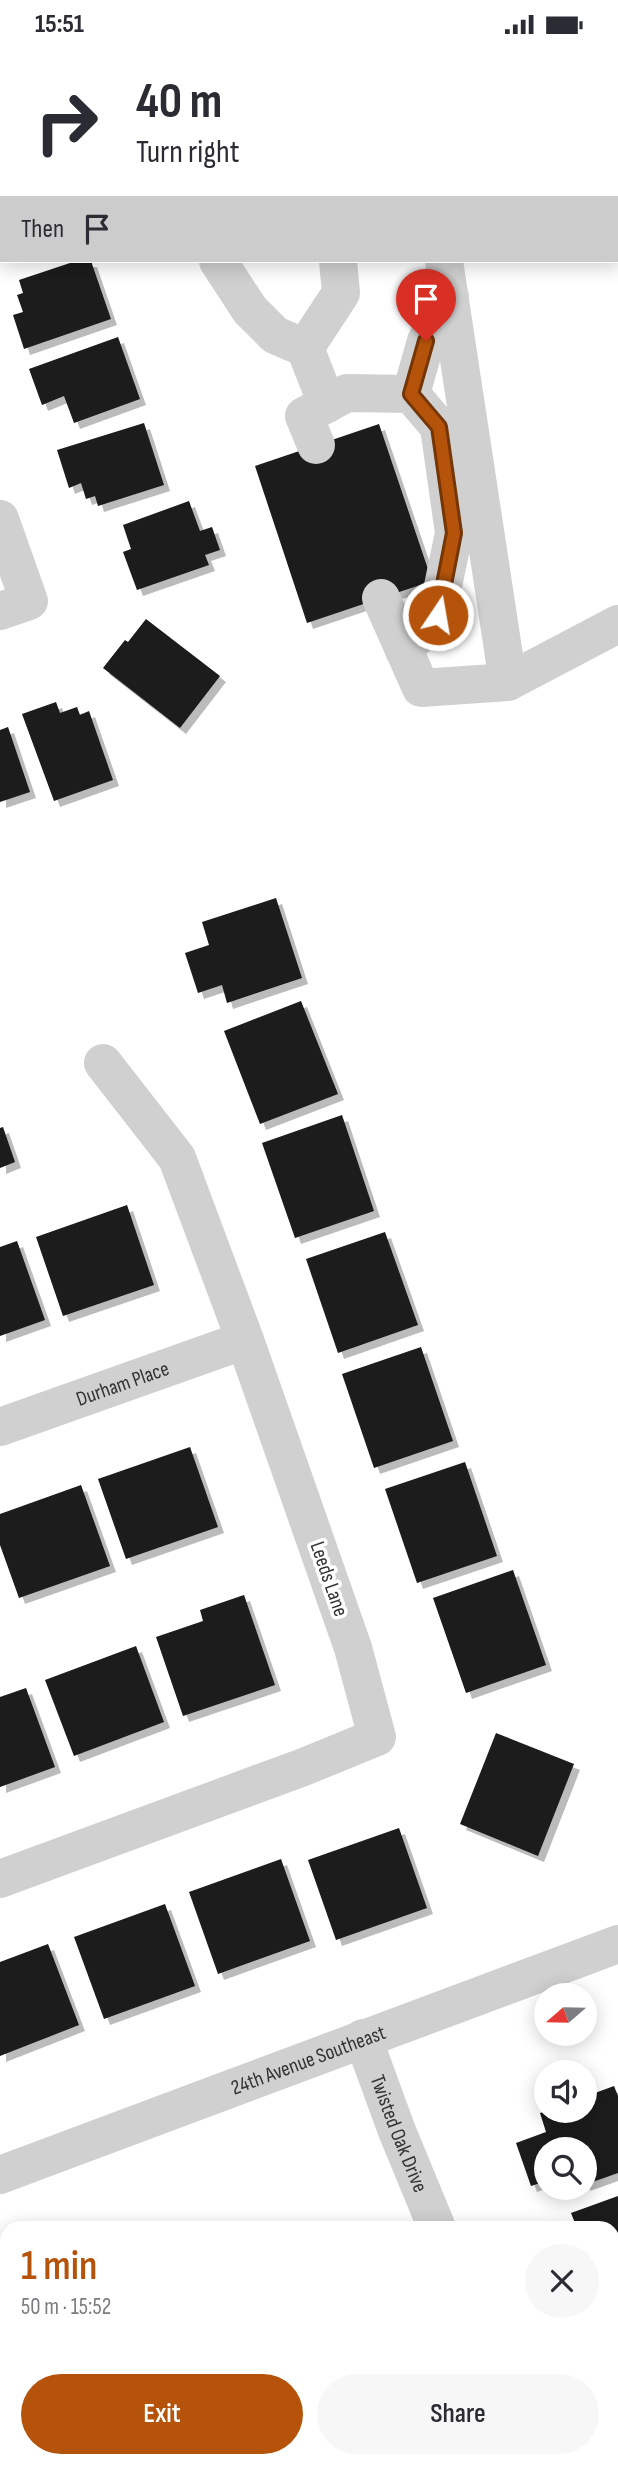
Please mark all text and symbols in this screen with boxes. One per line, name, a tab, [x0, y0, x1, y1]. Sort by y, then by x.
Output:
text: 15:51	[35, 9, 84, 40]
text: 40 m	[136, 73, 222, 132]
icon: right	[21, 77, 112, 168]
text: Turn right	[136, 133, 240, 172]
icon: arrive	[78, 210, 116, 248]
text: Then	[21, 214, 64, 245]
pin	[396, 269, 456, 341]
icon: arrive	[407, 280, 445, 318]
position arrow	[401, 578, 475, 652]
street label: Durham Place	[73, 1356, 172, 1411]
street label: Leeds Lane	[305, 1538, 353, 1620]
north arrow	[534, 1983, 597, 2046]
map controls	[534, 1983, 597, 2200]
street label: 24th Avenue Southeast	[227, 2020, 389, 2100]
button: sound	[534, 2060, 597, 2123]
street label: Twisted Oak Drive	[365, 2071, 433, 2196]
button: search	[534, 2137, 597, 2200]
text: 1 min	[21, 2241, 97, 2292]
button: close	[525, 2244, 599, 2318]
text: 50 m · 15:52	[21, 2293, 111, 2321]
button: Exit	[21, 2374, 303, 2454]
button: Share	[317, 2374, 599, 2454]

